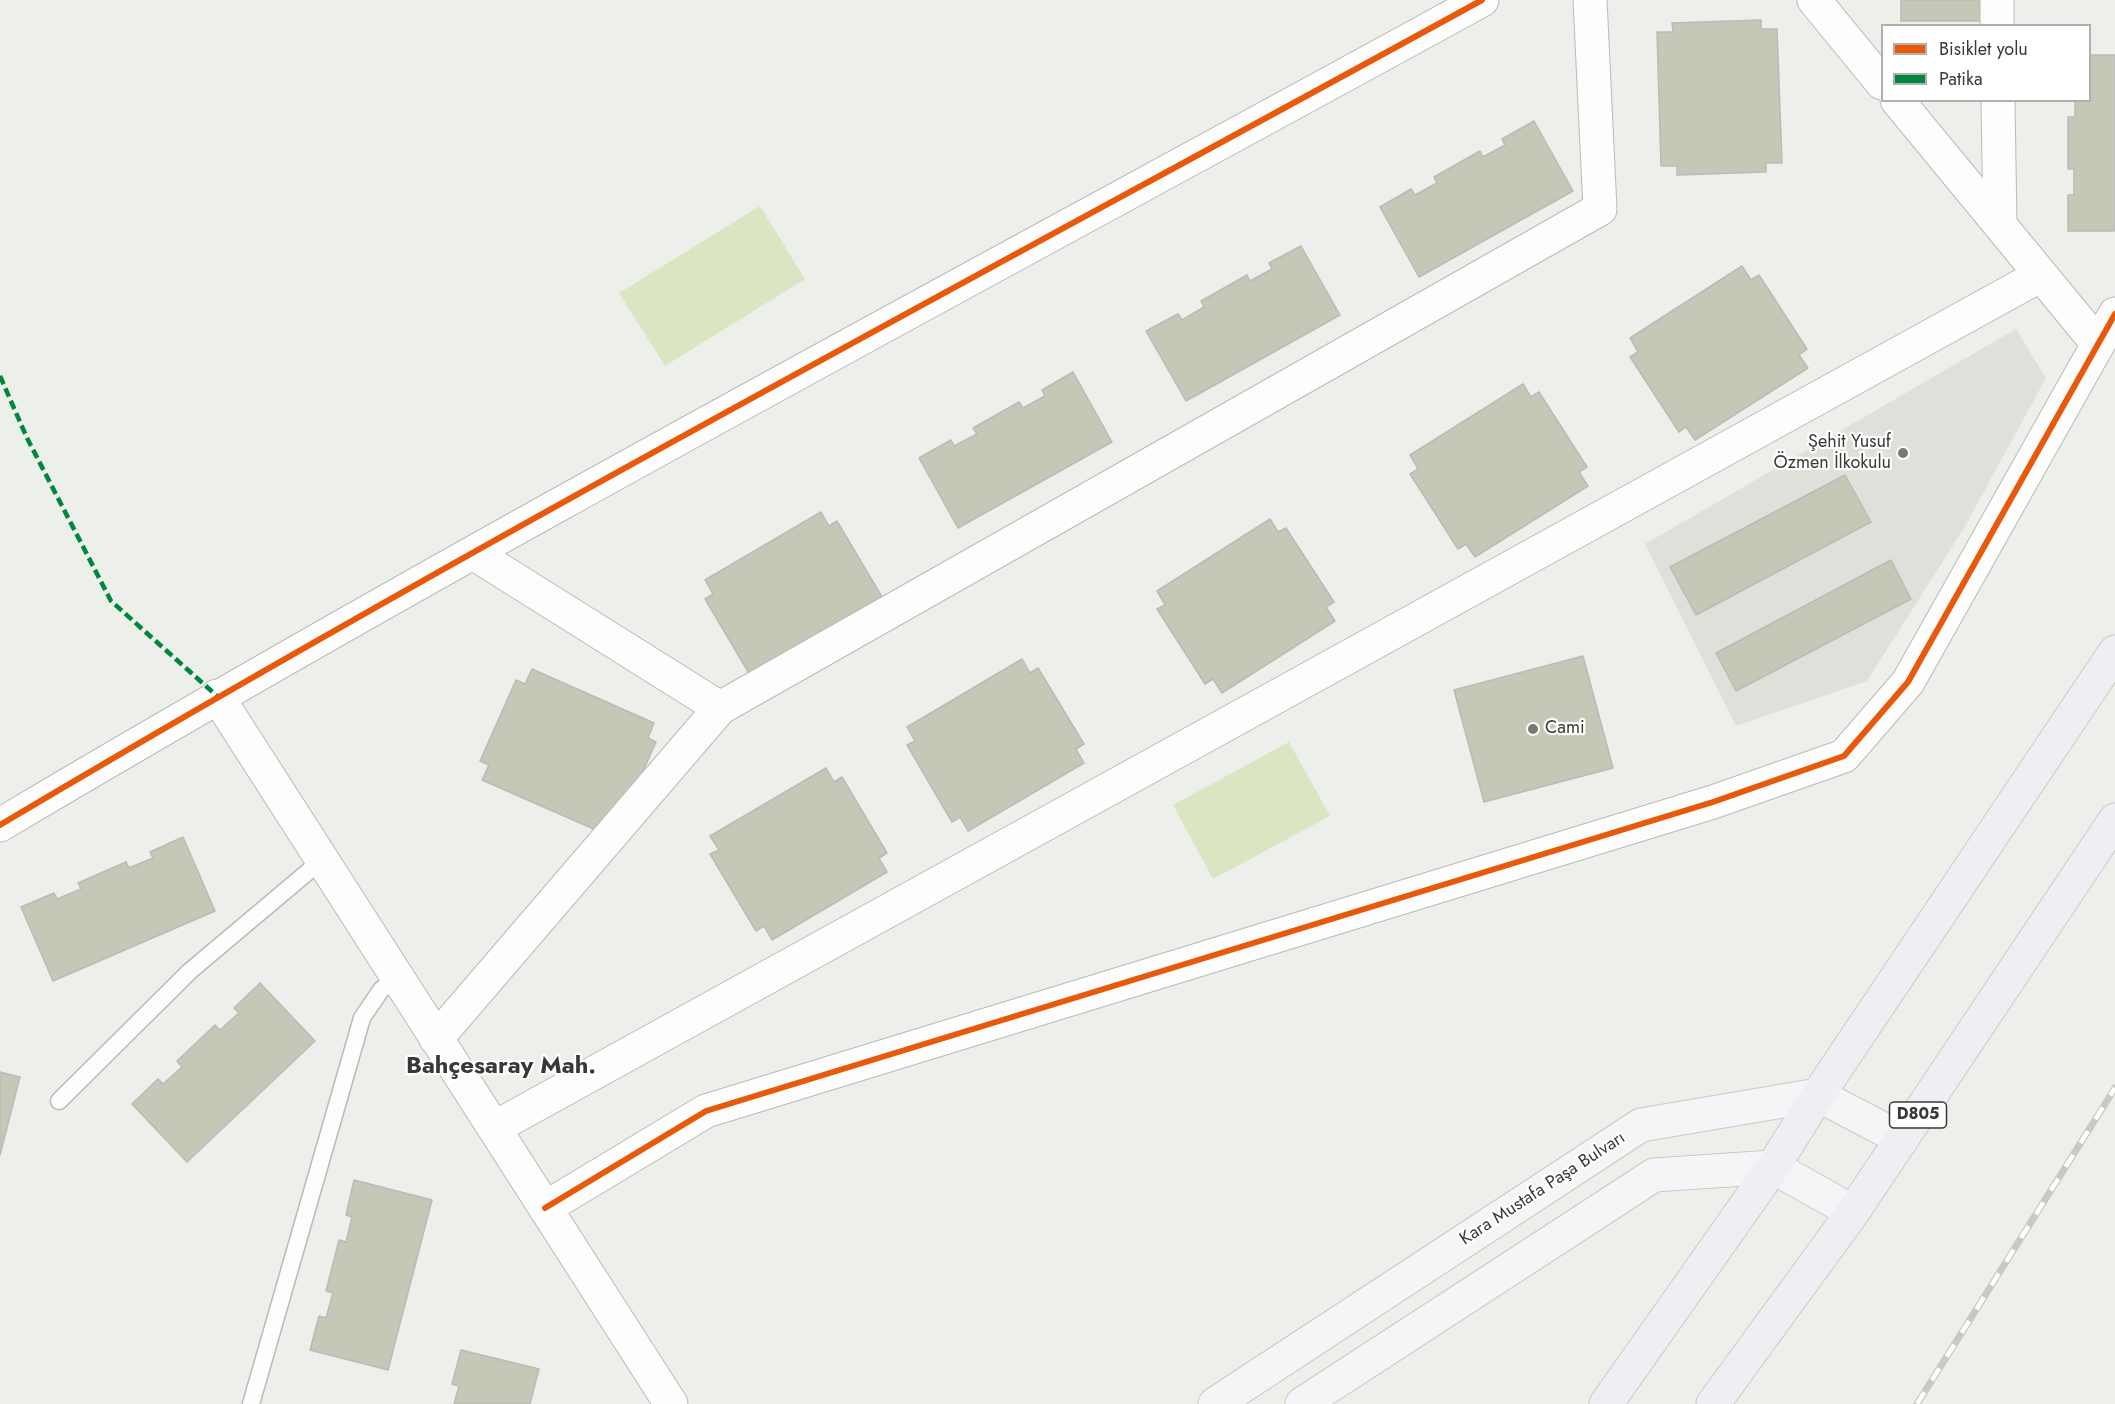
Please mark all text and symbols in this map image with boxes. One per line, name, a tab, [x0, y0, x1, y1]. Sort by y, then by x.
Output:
legend	[1881, 24, 2091, 102]
text: Bisiklet yolu	[1939, 36, 2028, 62]
text: Patika	[1939, 66, 1983, 92]
place label: Şehit Yusuf Özmen İlkokulu	[1774, 432, 1891, 474]
marker: Şehit Yusuf Özmen İlkokulu	[1896, 446, 1910, 460]
place label: Cami	[1545, 718, 1585, 740]
marker: Cami	[1526, 722, 1540, 736]
district label: Bahçesaray Mah.	[406, 1053, 596, 1081]
road number: D805	[1890, 1102, 1946, 1128]
street label: Kara Mustafa Paşa Bulvarı	[1456, 1127, 1630, 1251]

